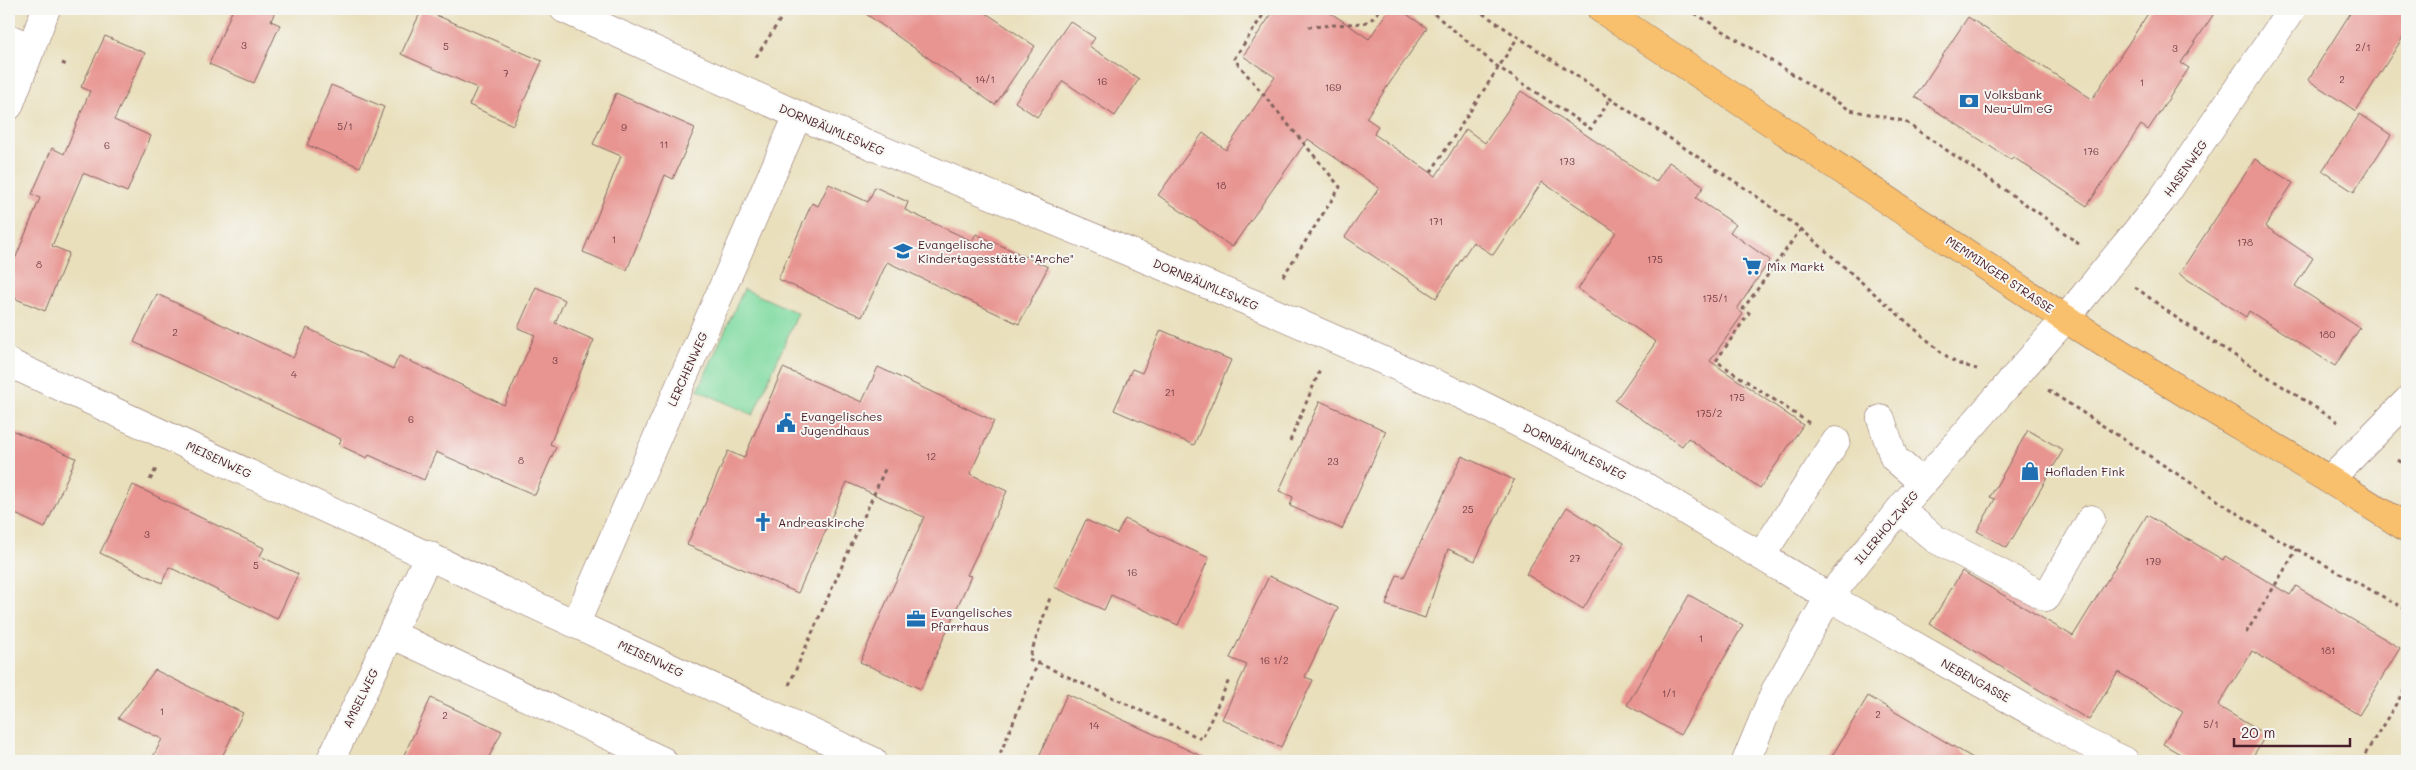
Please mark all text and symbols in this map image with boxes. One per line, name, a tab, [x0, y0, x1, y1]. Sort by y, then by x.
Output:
house number: 3	[241, 38, 247, 52]
house number: 5	[443, 39, 449, 53]
house number: 2/1	[2355, 40, 2371, 54]
house number: 3	[2172, 41, 2178, 55]
house number: 7	[503, 66, 509, 80]
house number: 14/1	[975, 72, 995, 86]
house number: 2	[2339, 72, 2345, 86]
house number: 16	[1097, 74, 1107, 88]
house number: 1	[2140, 75, 2144, 89]
house number: 169	[1325, 80, 1341, 94]
place label: Volksbank Neu-Ulm eG	[1984, 86, 2053, 116]
bank icon: Volksbank Neu-Ulm eG	[1958, 90, 1980, 112]
street label: DORNBÄUMLESWEG	[777, 100, 887, 159]
house number: 5/1	[337, 119, 353, 133]
house number: 9	[621, 120, 627, 134]
street label: HASENWEG	[2160, 136, 2210, 199]
house number: 11	[660, 137, 668, 151]
house number: 6	[104, 138, 110, 152]
house number: 176	[2083, 144, 2099, 158]
house number: 173	[1559, 154, 1575, 168]
house number: 18	[1216, 178, 1226, 192]
house number: 171	[1429, 214, 1443, 228]
house number: 1	[612, 232, 616, 246]
street label: MEMMINGER STRASSE	[1943, 232, 2057, 316]
house number: 178	[2237, 235, 2253, 249]
place label: Evangelische Kindertagesstätte "Arche"	[918, 236, 1074, 266]
school or university icon: Evangelische Kindertagesstätte "Arche"	[892, 240, 914, 262]
house number: 175	[1647, 252, 1663, 266]
street label: DORNBÄUMLESWEG	[1151, 255, 1261, 314]
supermarket icon: Mix Markt	[1741, 255, 1763, 277]
house number: 8	[36, 257, 42, 271]
place label: Mix Markt	[1767, 258, 1825, 274]
house number: 175/1	[1702, 291, 1728, 305]
house number: 2	[172, 325, 178, 339]
house number: 180	[2319, 327, 2335, 341]
street label: LERCHENWEG	[663, 329, 711, 409]
house number: 3	[552, 353, 558, 367]
house number: 4	[291, 367, 297, 381]
house number: 21	[1165, 385, 1175, 399]
house number: 175	[1729, 390, 1745, 404]
house number: 175/2	[1696, 406, 1722, 420]
place label: Evangelisches Jugendhaus	[801, 408, 883, 438]
house number: 6	[408, 412, 414, 426]
public building icon: Evangelisches Jugendhaus	[775, 412, 797, 434]
street label: DORNBÄUMLESWEG	[1521, 419, 1629, 483]
street label: MEISENWEG	[184, 437, 254, 481]
house number: 12	[926, 449, 936, 463]
house number: 8	[518, 453, 524, 467]
house number: 23	[1327, 454, 1339, 468]
shop icon: Hofladen Fink	[2019, 460, 2041, 482]
place label: Hofladen Fink	[2045, 463, 2125, 479]
street label: ILLERHOLZWEG	[1851, 487, 1922, 567]
house number: 25	[1462, 502, 1474, 516]
church icon: Andreaskirche	[752, 511, 774, 533]
place label: Andreaskirche	[778, 514, 865, 530]
house number: 3	[144, 527, 150, 541]
house number: 27	[1569, 551, 1581, 565]
house number: 179	[2145, 554, 2161, 568]
house number: 5	[253, 558, 259, 572]
house number: 16	[1127, 565, 1137, 579]
place label: Evangelisches Pfarrhaus	[931, 604, 1013, 634]
office icon: Evangelisches Pfarrhaus	[905, 608, 927, 630]
house number: 1	[1699, 631, 1703, 645]
street label: MEISENWEG	[616, 636, 686, 680]
house number: 181	[2321, 643, 2336, 657]
house number: 16 1/2	[1260, 653, 1289, 667]
street label: NEBENGASSE	[1939, 654, 2013, 706]
street label: AMSELWEG	[339, 666, 381, 730]
house number: 1/1	[1662, 686, 1676, 700]
house number: 1	[160, 704, 164, 718]
house number: 2	[1875, 707, 1881, 721]
house number: 2	[442, 708, 448, 722]
scale bar	[2234, 715, 2350, 747]
house number: 5/1	[2203, 717, 2219, 731]
house number: 14	[1089, 718, 1099, 732]
text: 20 m	[2241, 722, 2275, 742]

